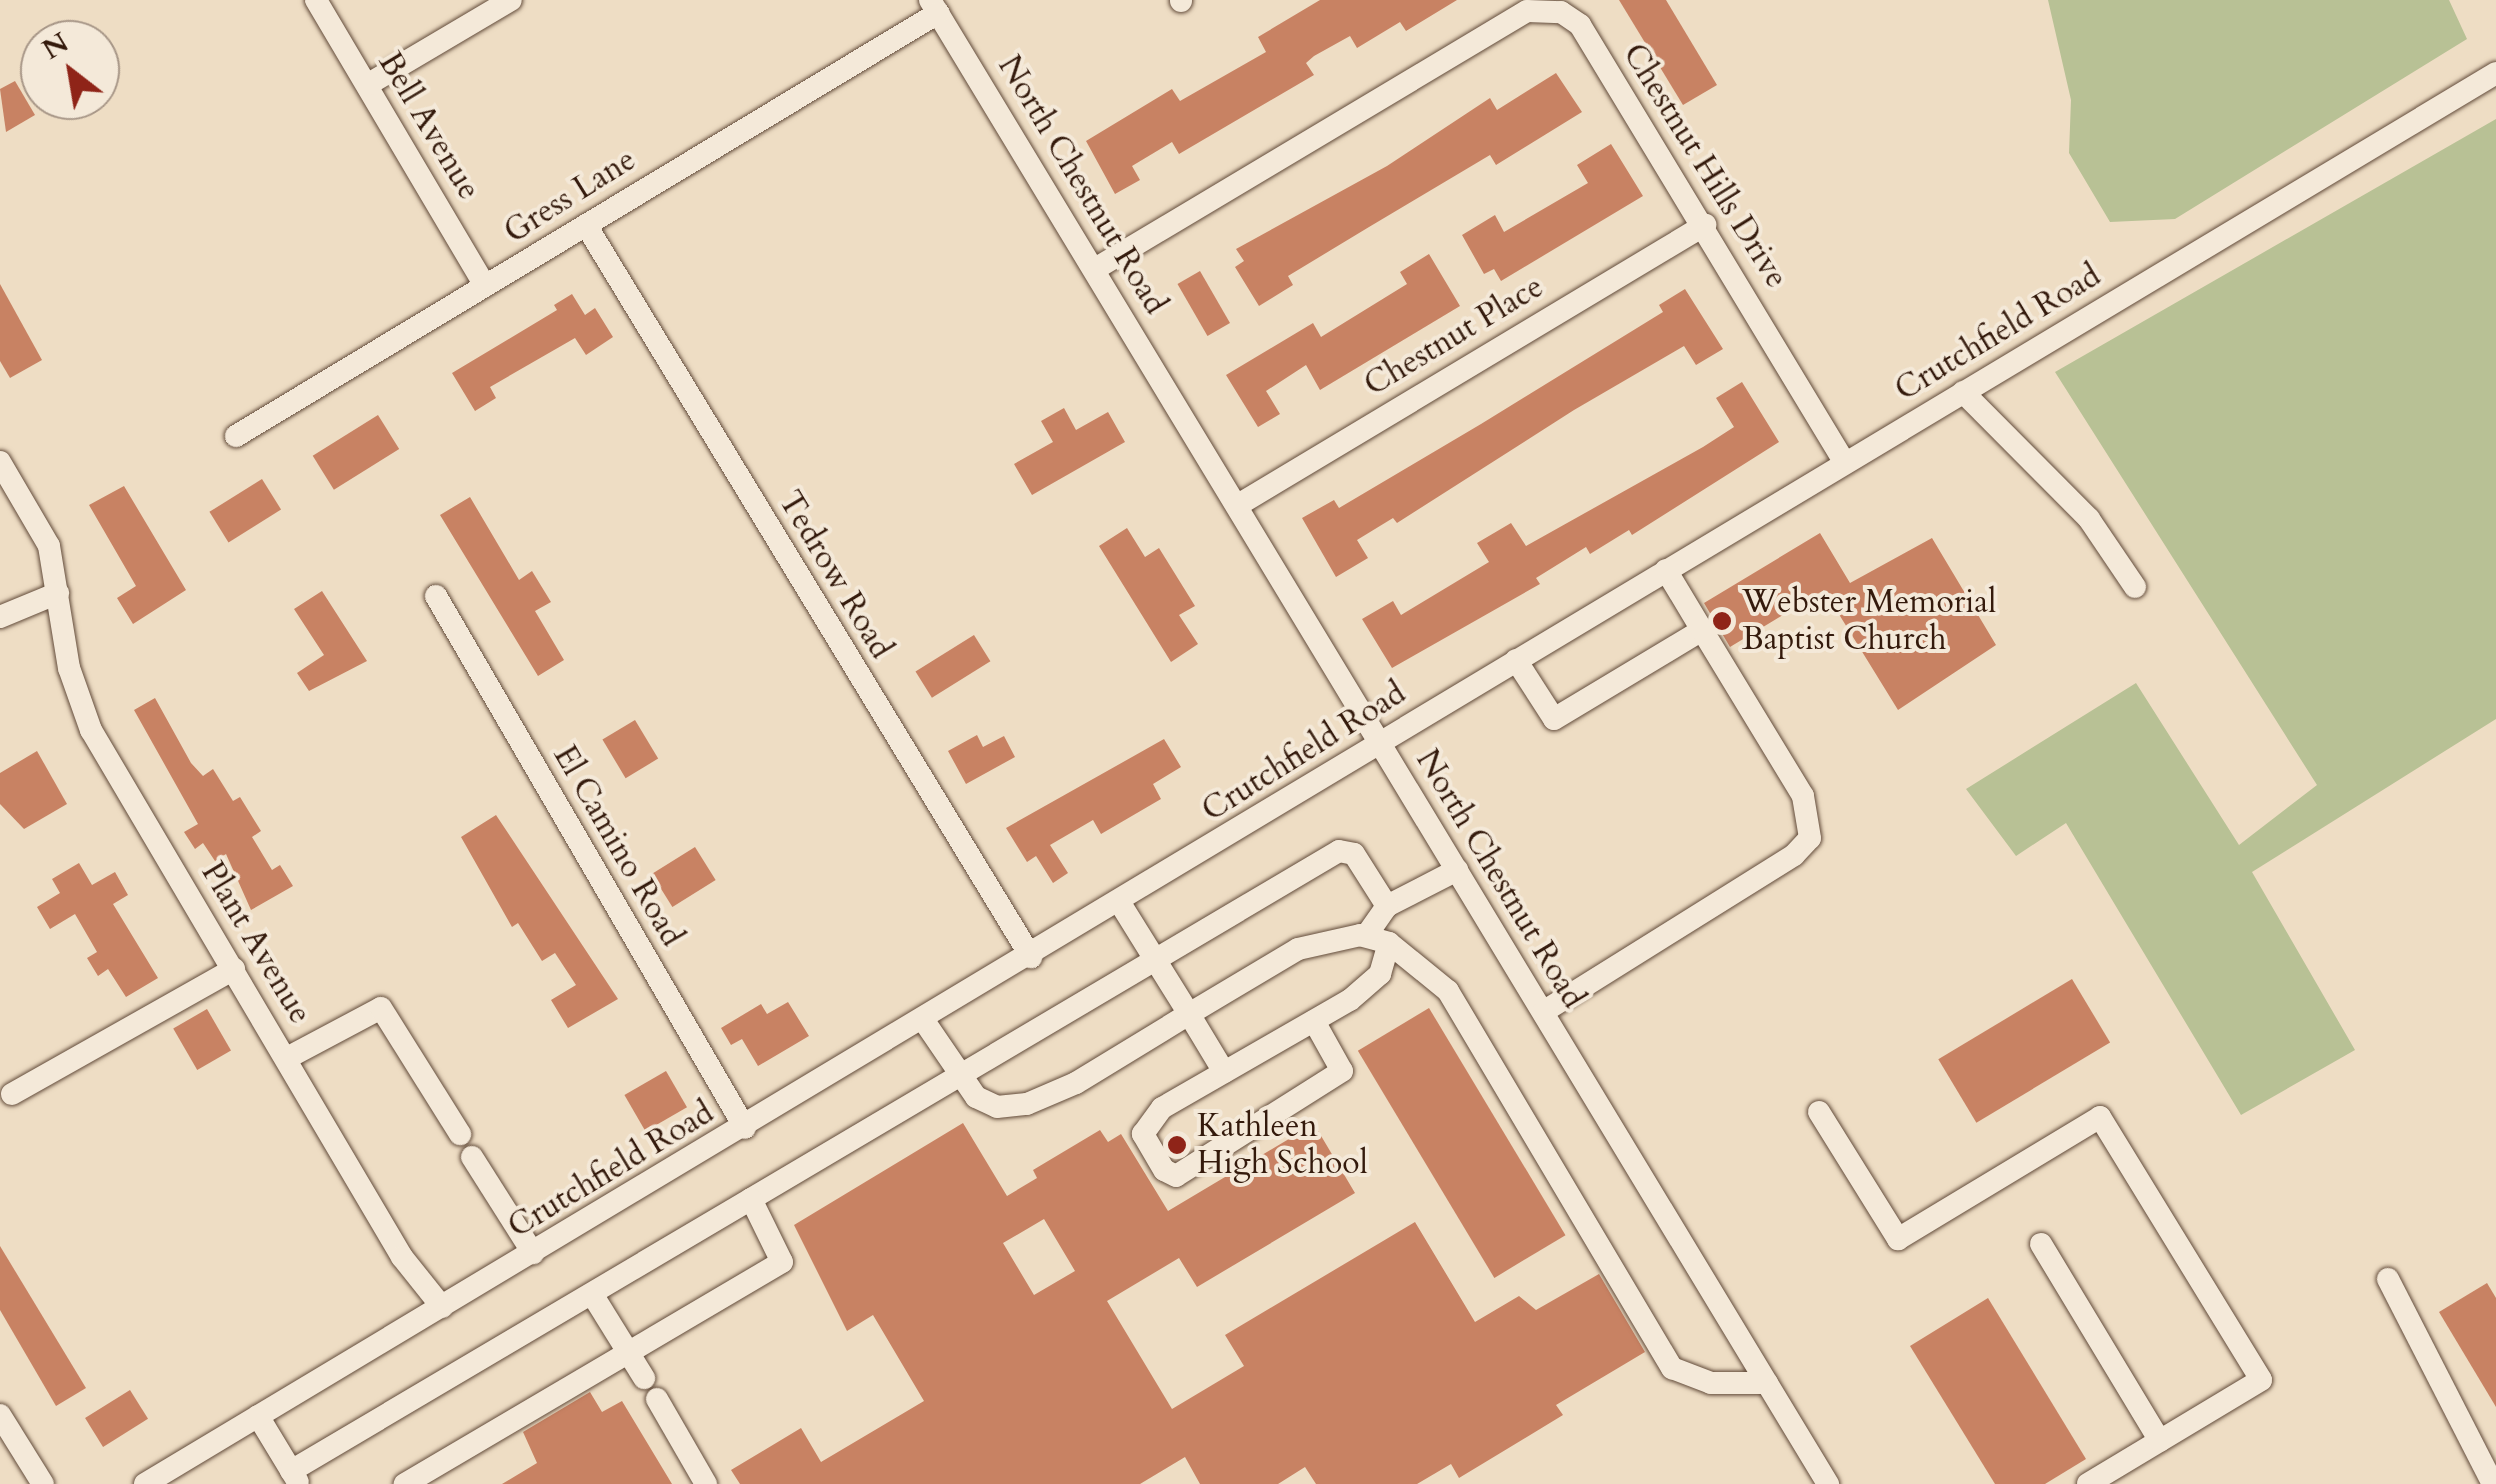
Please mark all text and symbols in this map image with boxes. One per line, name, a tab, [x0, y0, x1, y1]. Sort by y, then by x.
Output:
north arrow	[20, 20, 120, 120]
text: N	[35, 23, 76, 69]
street label: Chestnut Hills Drive	[1614, 37, 1796, 295]
street label: Bell Avenue	[370, 45, 488, 207]
street label: North Chestnut Road	[990, 49, 1174, 321]
street label: Gress Lane	[497, 141, 643, 251]
street label: Crutchfield Road	[1888, 257, 2108, 409]
street label: Chestnut Place	[1358, 268, 1550, 404]
street label: Tedrow Road	[770, 484, 900, 666]
place label: Webster Memorial Baptist Church	[1742, 584, 1996, 659]
marker: Webster Memorial Baptist Church	[1711, 610, 1733, 632]
street label: Crutchfield Road	[1195, 674, 1413, 830]
street label: El Camino Road	[545, 739, 691, 953]
street label: North Chestnut Road	[1408, 743, 1592, 1015]
street label: Plant Avenue	[193, 855, 319, 1031]
street label: Crutchfield Road	[501, 1094, 721, 1246]
place label: Kathleen High School	[1197, 1108, 1368, 1183]
marker: Kathleen High School	[1166, 1134, 1188, 1156]

